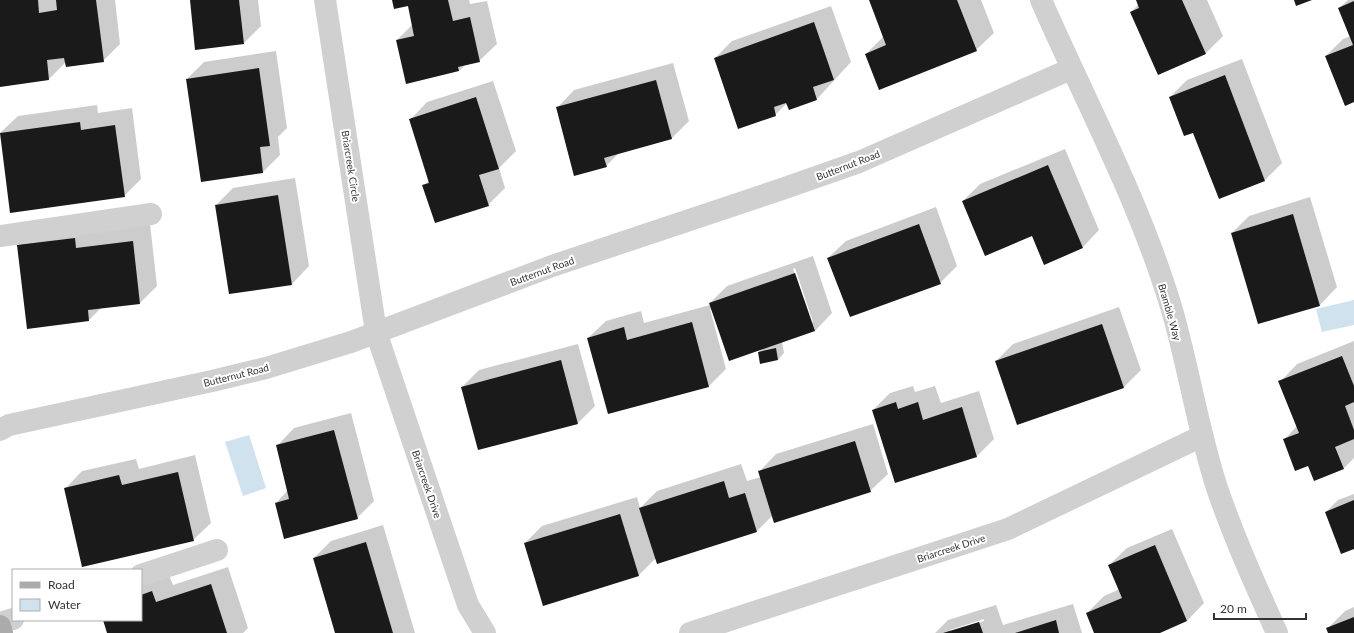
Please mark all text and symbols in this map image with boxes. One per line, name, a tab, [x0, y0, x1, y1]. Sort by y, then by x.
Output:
street label: Briarcreek Circle	[339, 129, 363, 203]
street label: Butternut Road	[815, 147, 881, 183]
street label: Butternut Road	[508, 254, 576, 288]
street label: Bramble Way	[1156, 282, 1184, 343]
street label: Butternut Road	[202, 361, 270, 389]
street label: Briarcreek Drive	[410, 448, 444, 520]
street label: Briarcreek Drive	[915, 531, 987, 565]
legend	[12, 569, 142, 621]
text: Road	[48, 577, 75, 592]
scale bar	[1214, 595, 1306, 621]
text: Water	[48, 597, 81, 612]
text: 20 m	[1220, 601, 1247, 616]

